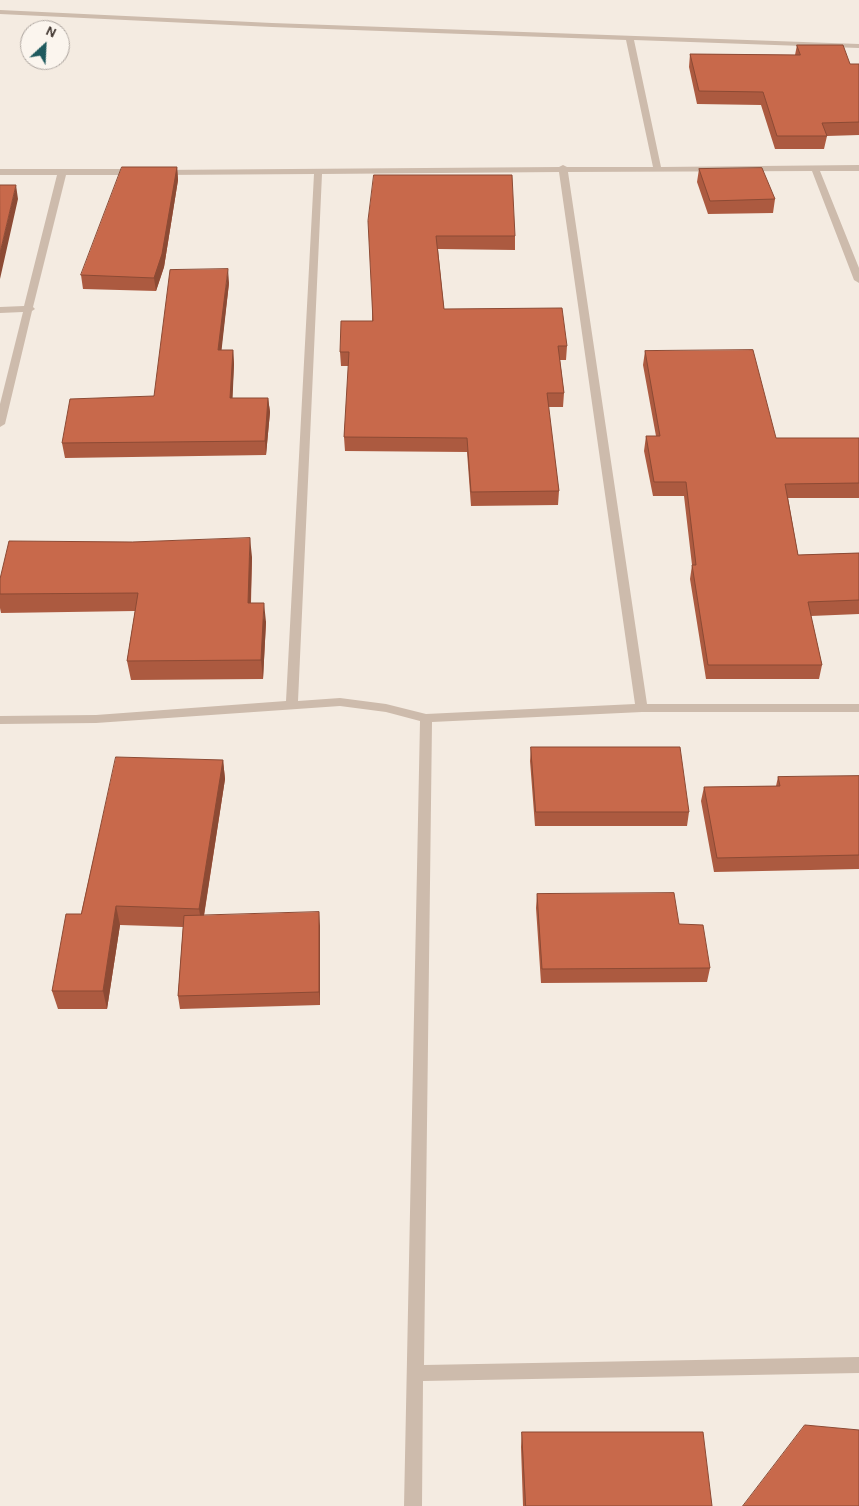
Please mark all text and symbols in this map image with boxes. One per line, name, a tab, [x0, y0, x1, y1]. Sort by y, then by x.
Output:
north arrow	[20, 20, 70, 70]
text: N	[43, 22, 59, 42]

